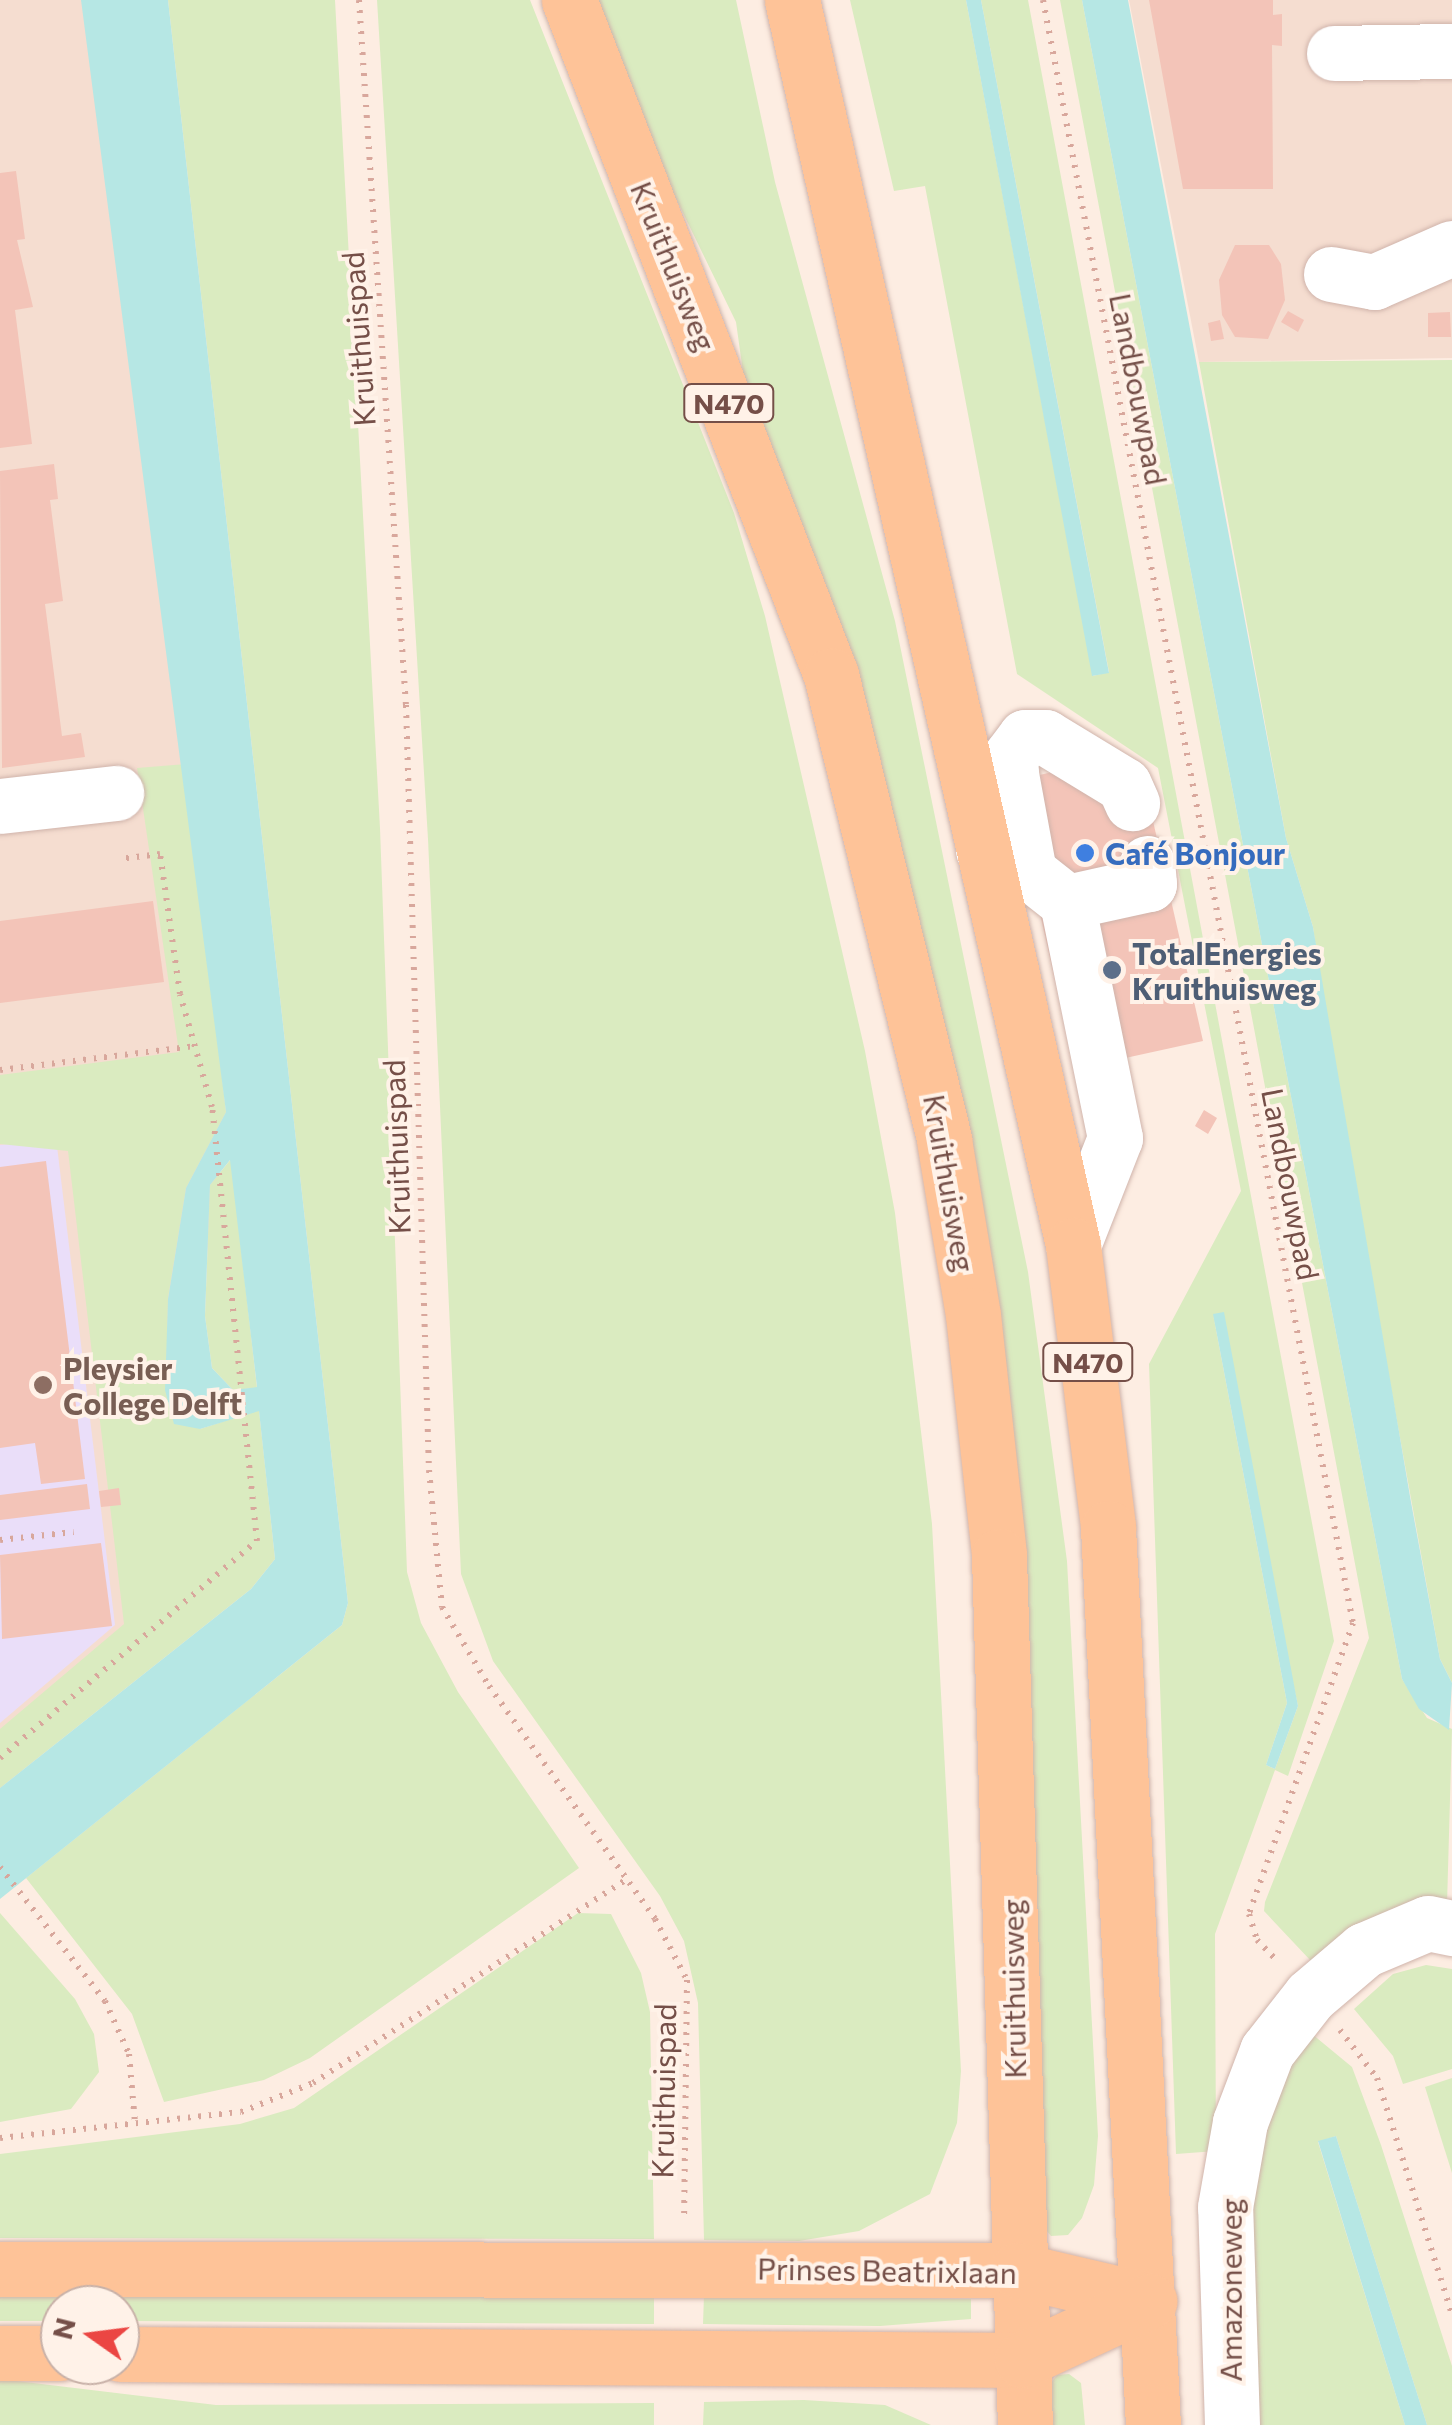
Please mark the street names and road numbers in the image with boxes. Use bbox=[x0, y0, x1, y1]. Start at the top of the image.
street label: Kruithuisweg bbox=[624, 176, 724, 356]
street label: Kruithuispad bbox=[334, 250, 382, 428]
street label: Landbouwpad bbox=[1103, 290, 1175, 488]
road number: N470 bbox=[682, 380, 776, 426]
street label: Kruithuispad bbox=[375, 1059, 417, 1235]
street label: Landbouwpad bbox=[1255, 1085, 1327, 1283]
street label: Kruithuisweg bbox=[917, 1092, 983, 1274]
road number: N470 bbox=[1040, 1339, 1136, 1385]
street label: Kruithuisweg bbox=[993, 1899, 1033, 2079]
street label: Kruithuispad bbox=[643, 2003, 683, 2179]
street label: Amazoneweg bbox=[1212, 2198, 1248, 2382]
street label: Prinses Beatrixlaan bbox=[757, 2250, 1017, 2290]

